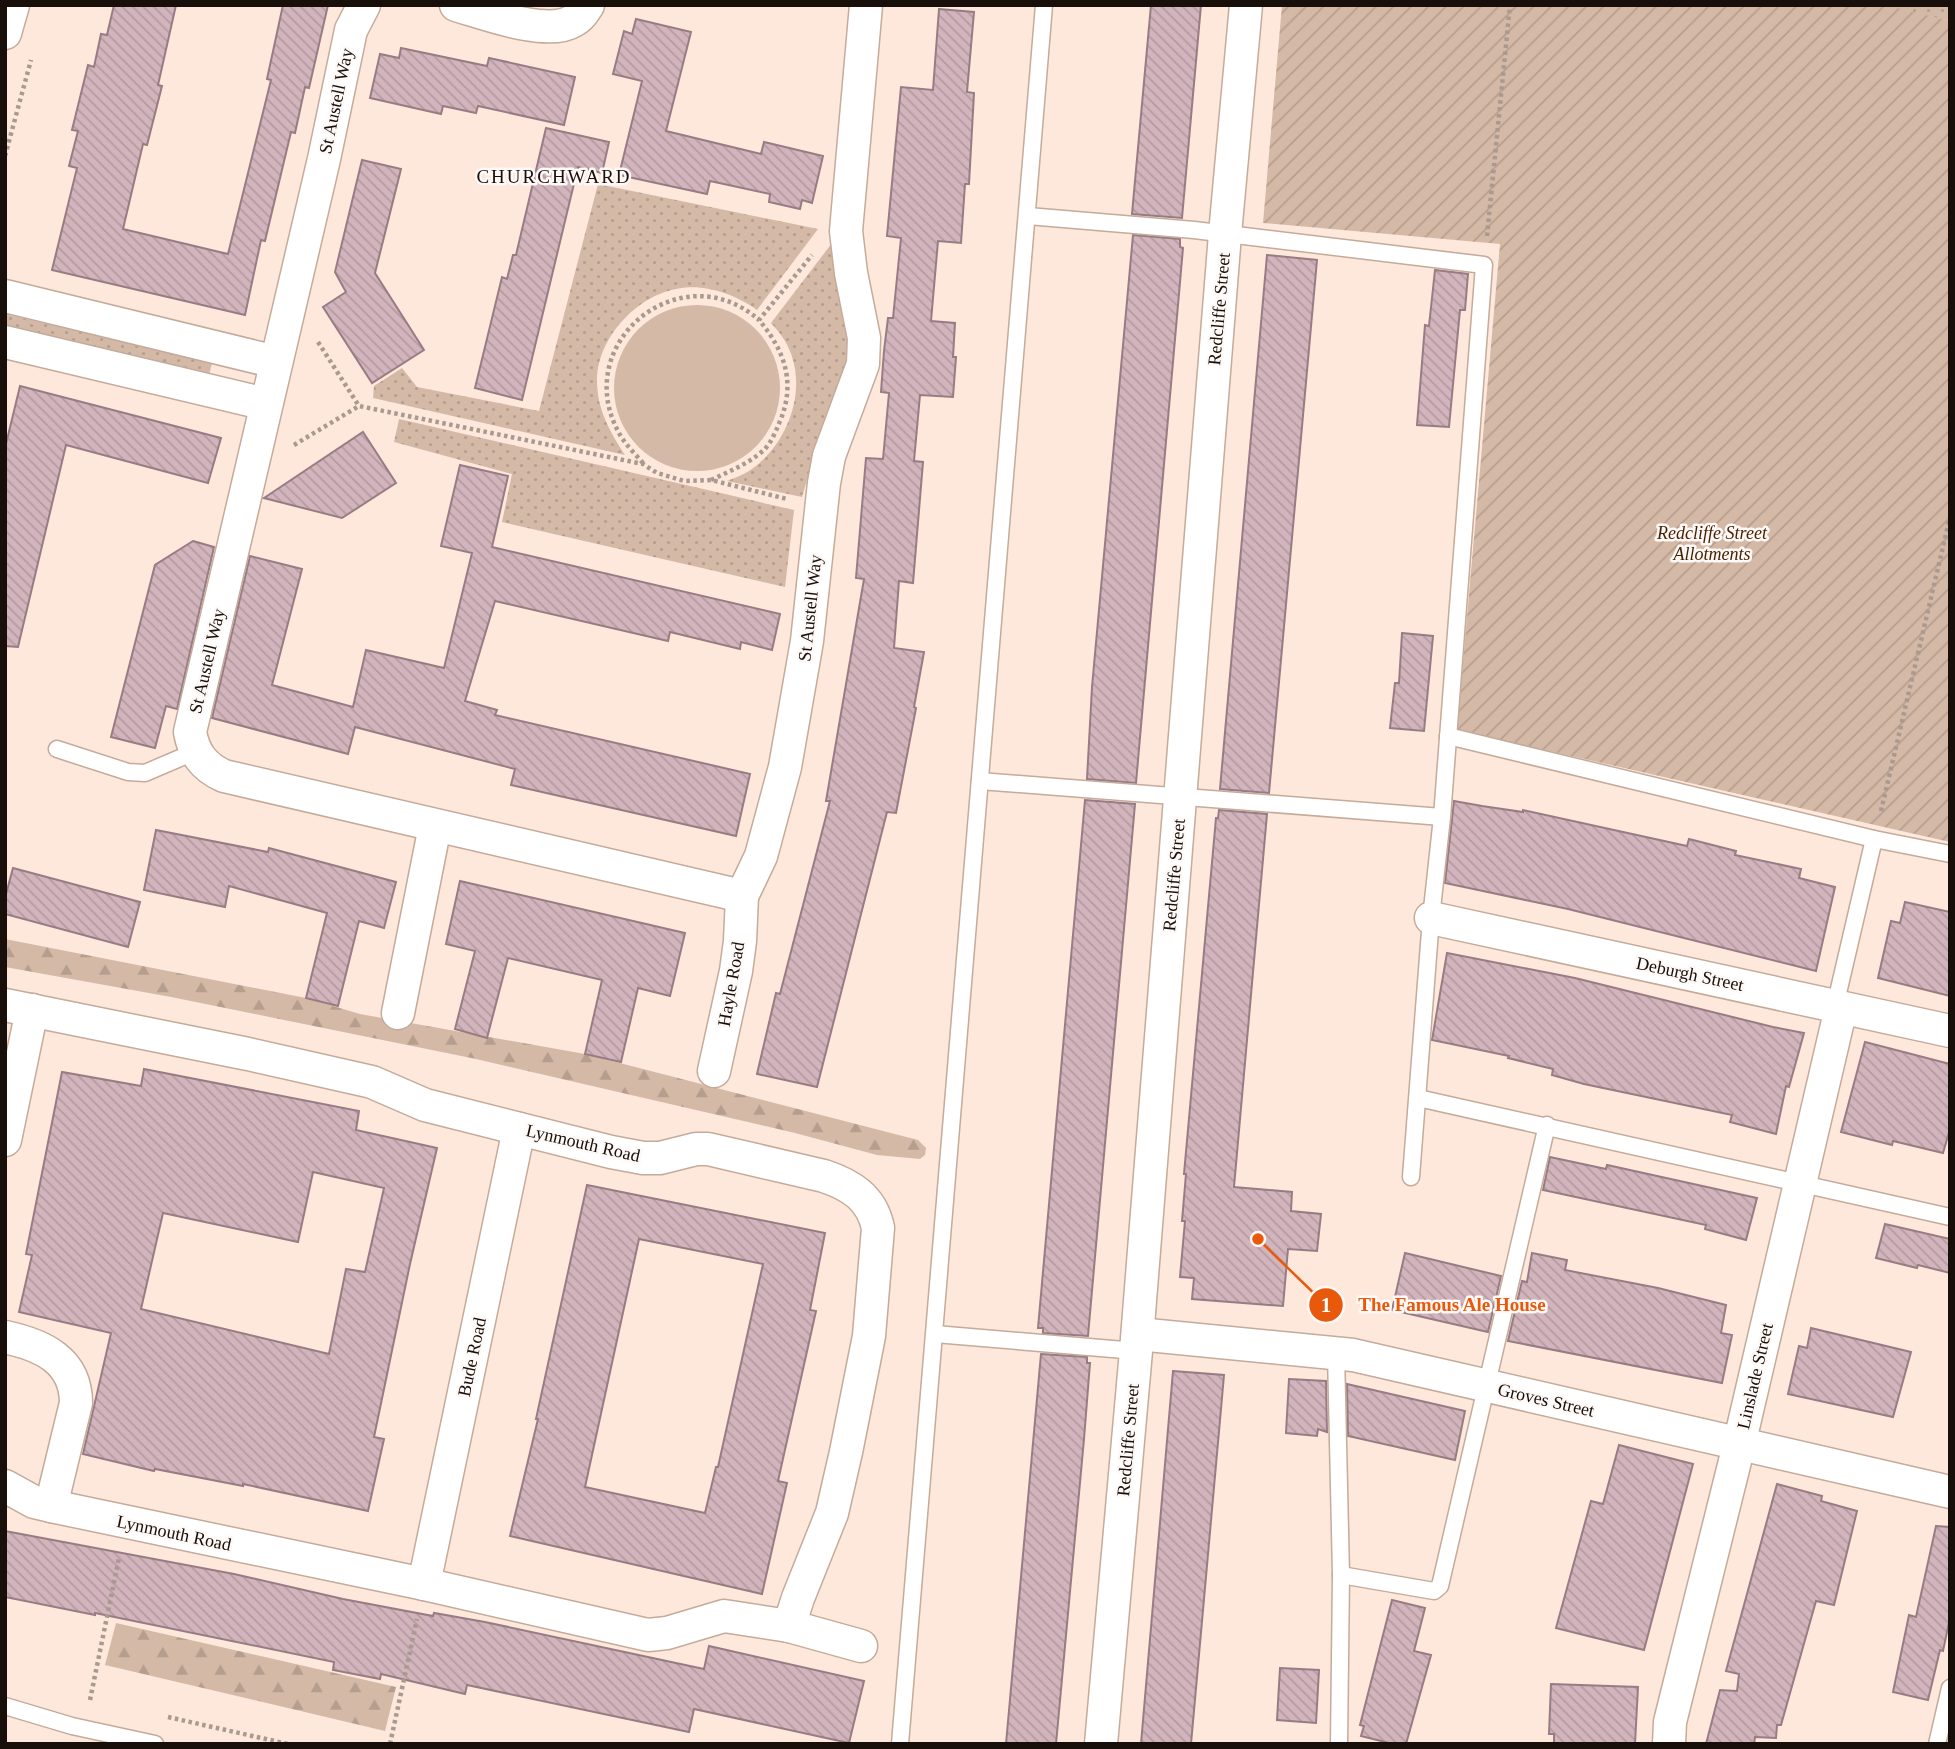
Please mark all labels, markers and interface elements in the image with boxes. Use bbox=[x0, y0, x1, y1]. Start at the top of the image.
street label: St Austell Way bbox=[315, 46, 357, 156]
district label: CHURCHWARD bbox=[476, 166, 632, 187]
street label: Redcliffe Street bbox=[1204, 252, 1234, 366]
park label: Redcliffe Street Allotments bbox=[1656, 523, 1768, 564]
street label: St Austell Way bbox=[794, 554, 826, 662]
street label: St Austell Way bbox=[185, 607, 229, 715]
street label: Redcliffe Street bbox=[1159, 818, 1189, 932]
street label: Hayle Road bbox=[714, 940, 748, 1028]
street label: Deburgh Street bbox=[1635, 953, 1745, 995]
street label: Lynmouth Road bbox=[524, 1120, 642, 1166]
callout: The Famous Ale House bbox=[1309, 1285, 1560, 1325]
text: 1 bbox=[1321, 1293, 1331, 1317]
text: The Famous Ale House bbox=[1358, 1294, 1546, 1315]
street label: Bude Road bbox=[454, 1316, 490, 1398]
street label: Linslade Street bbox=[1733, 1321, 1777, 1431]
street label: Groves Street bbox=[1496, 1379, 1596, 1421]
street label: Redcliffe Street bbox=[1113, 1383, 1143, 1497]
street label: Lynmouth Road bbox=[115, 1511, 233, 1555]

